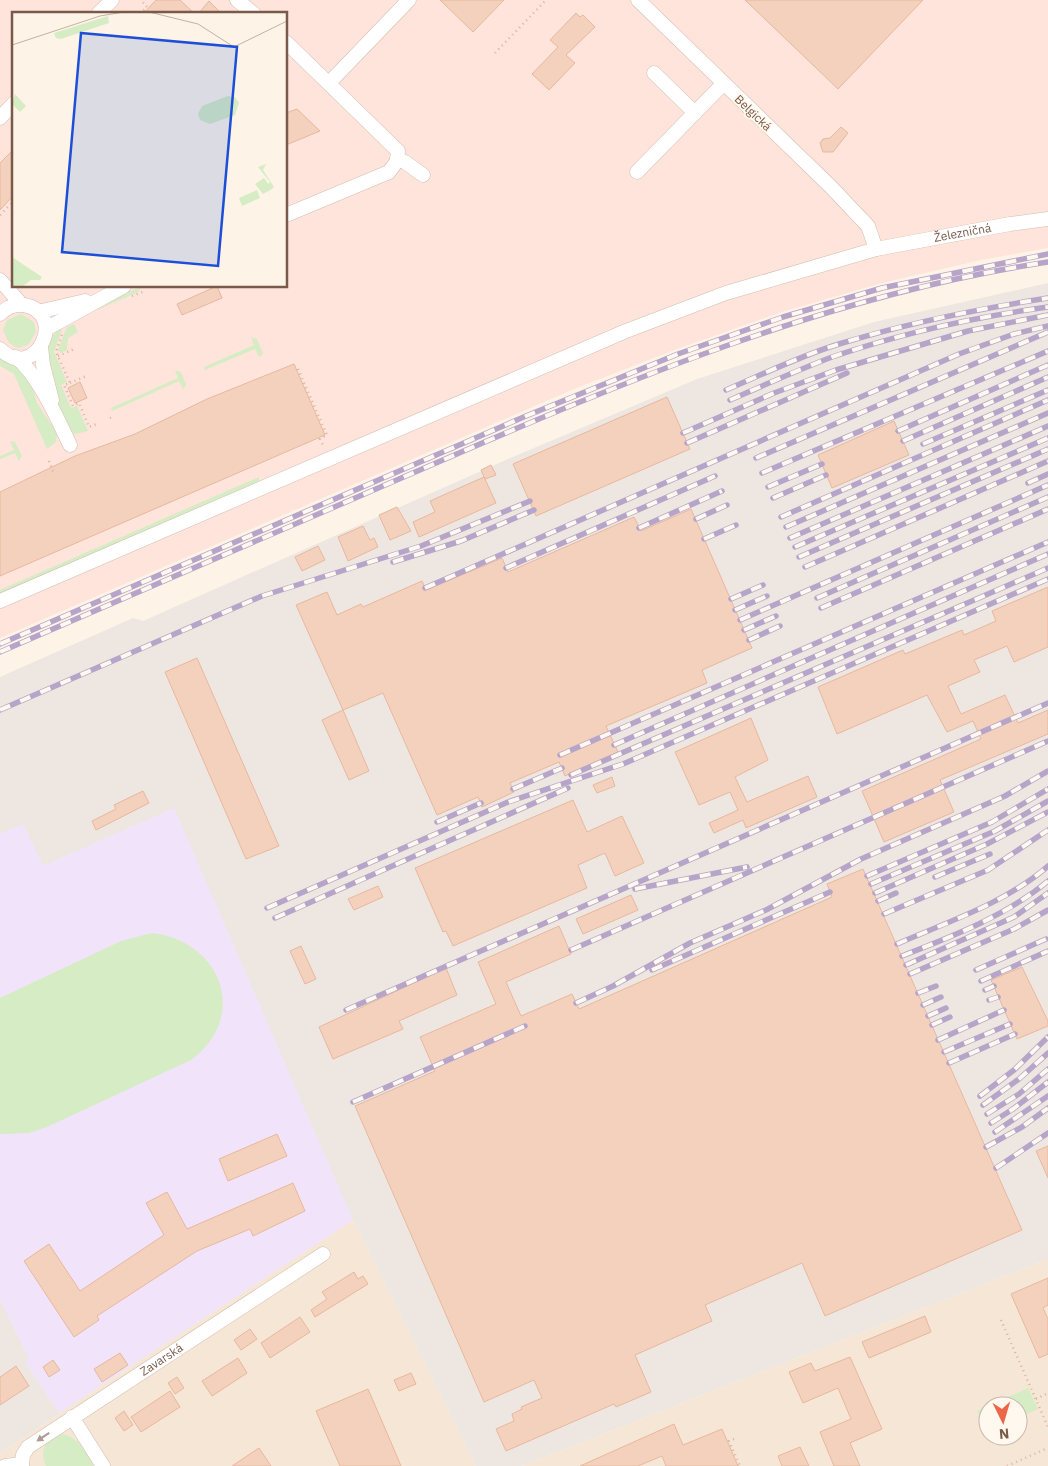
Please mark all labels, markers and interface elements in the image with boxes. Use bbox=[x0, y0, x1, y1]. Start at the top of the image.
inset map bbox=[12, 12, 288, 288]
street label: Belgická bbox=[732, 91, 775, 134]
street label: Železničná bbox=[933, 220, 993, 245]
street label: Zavarská bbox=[137, 1339, 186, 1379]
north arrow bbox=[978, 1396, 1028, 1446]
text: N bbox=[998, 1425, 1010, 1443]
one-way arrow bbox=[36, 1432, 49, 1442]

